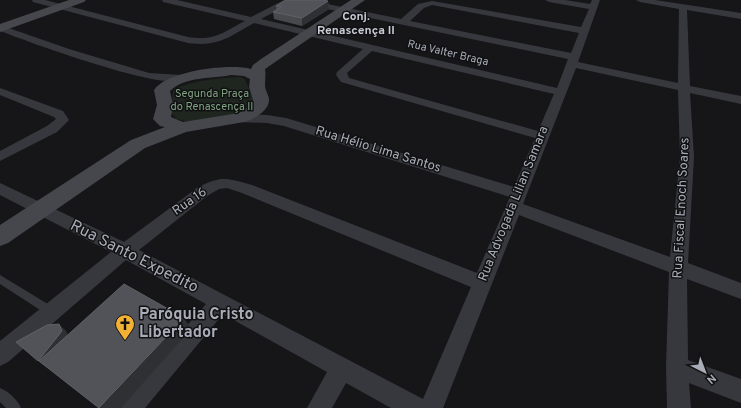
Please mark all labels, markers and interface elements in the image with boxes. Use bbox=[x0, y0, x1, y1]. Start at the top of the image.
district label: Conj. Renascença II bbox=[317, 9, 395, 39]
street label: Rua Valter Braga bbox=[406, 37, 490, 69]
park label: Segunda Praça do Renascença II bbox=[171, 87, 253, 114]
street label: Rua Hélio Lima Santos bbox=[313, 123, 443, 177]
street label: Rua Advogada Lilian Samara bbox=[475, 124, 553, 284]
street label: Rua Fiscal Enoch Soares bbox=[670, 137, 694, 279]
street label: Rua 16 bbox=[170, 184, 210, 220]
street label: Rua Santo Expedito bbox=[67, 216, 202, 298]
place label: Paróquia Cristo Libertador bbox=[139, 305, 254, 343]
church icon: Paróquia Cristo Libertador bbox=[114, 313, 136, 341]
north arrow bbox=[685, 352, 725, 392]
text: N bbox=[703, 371, 719, 387]

